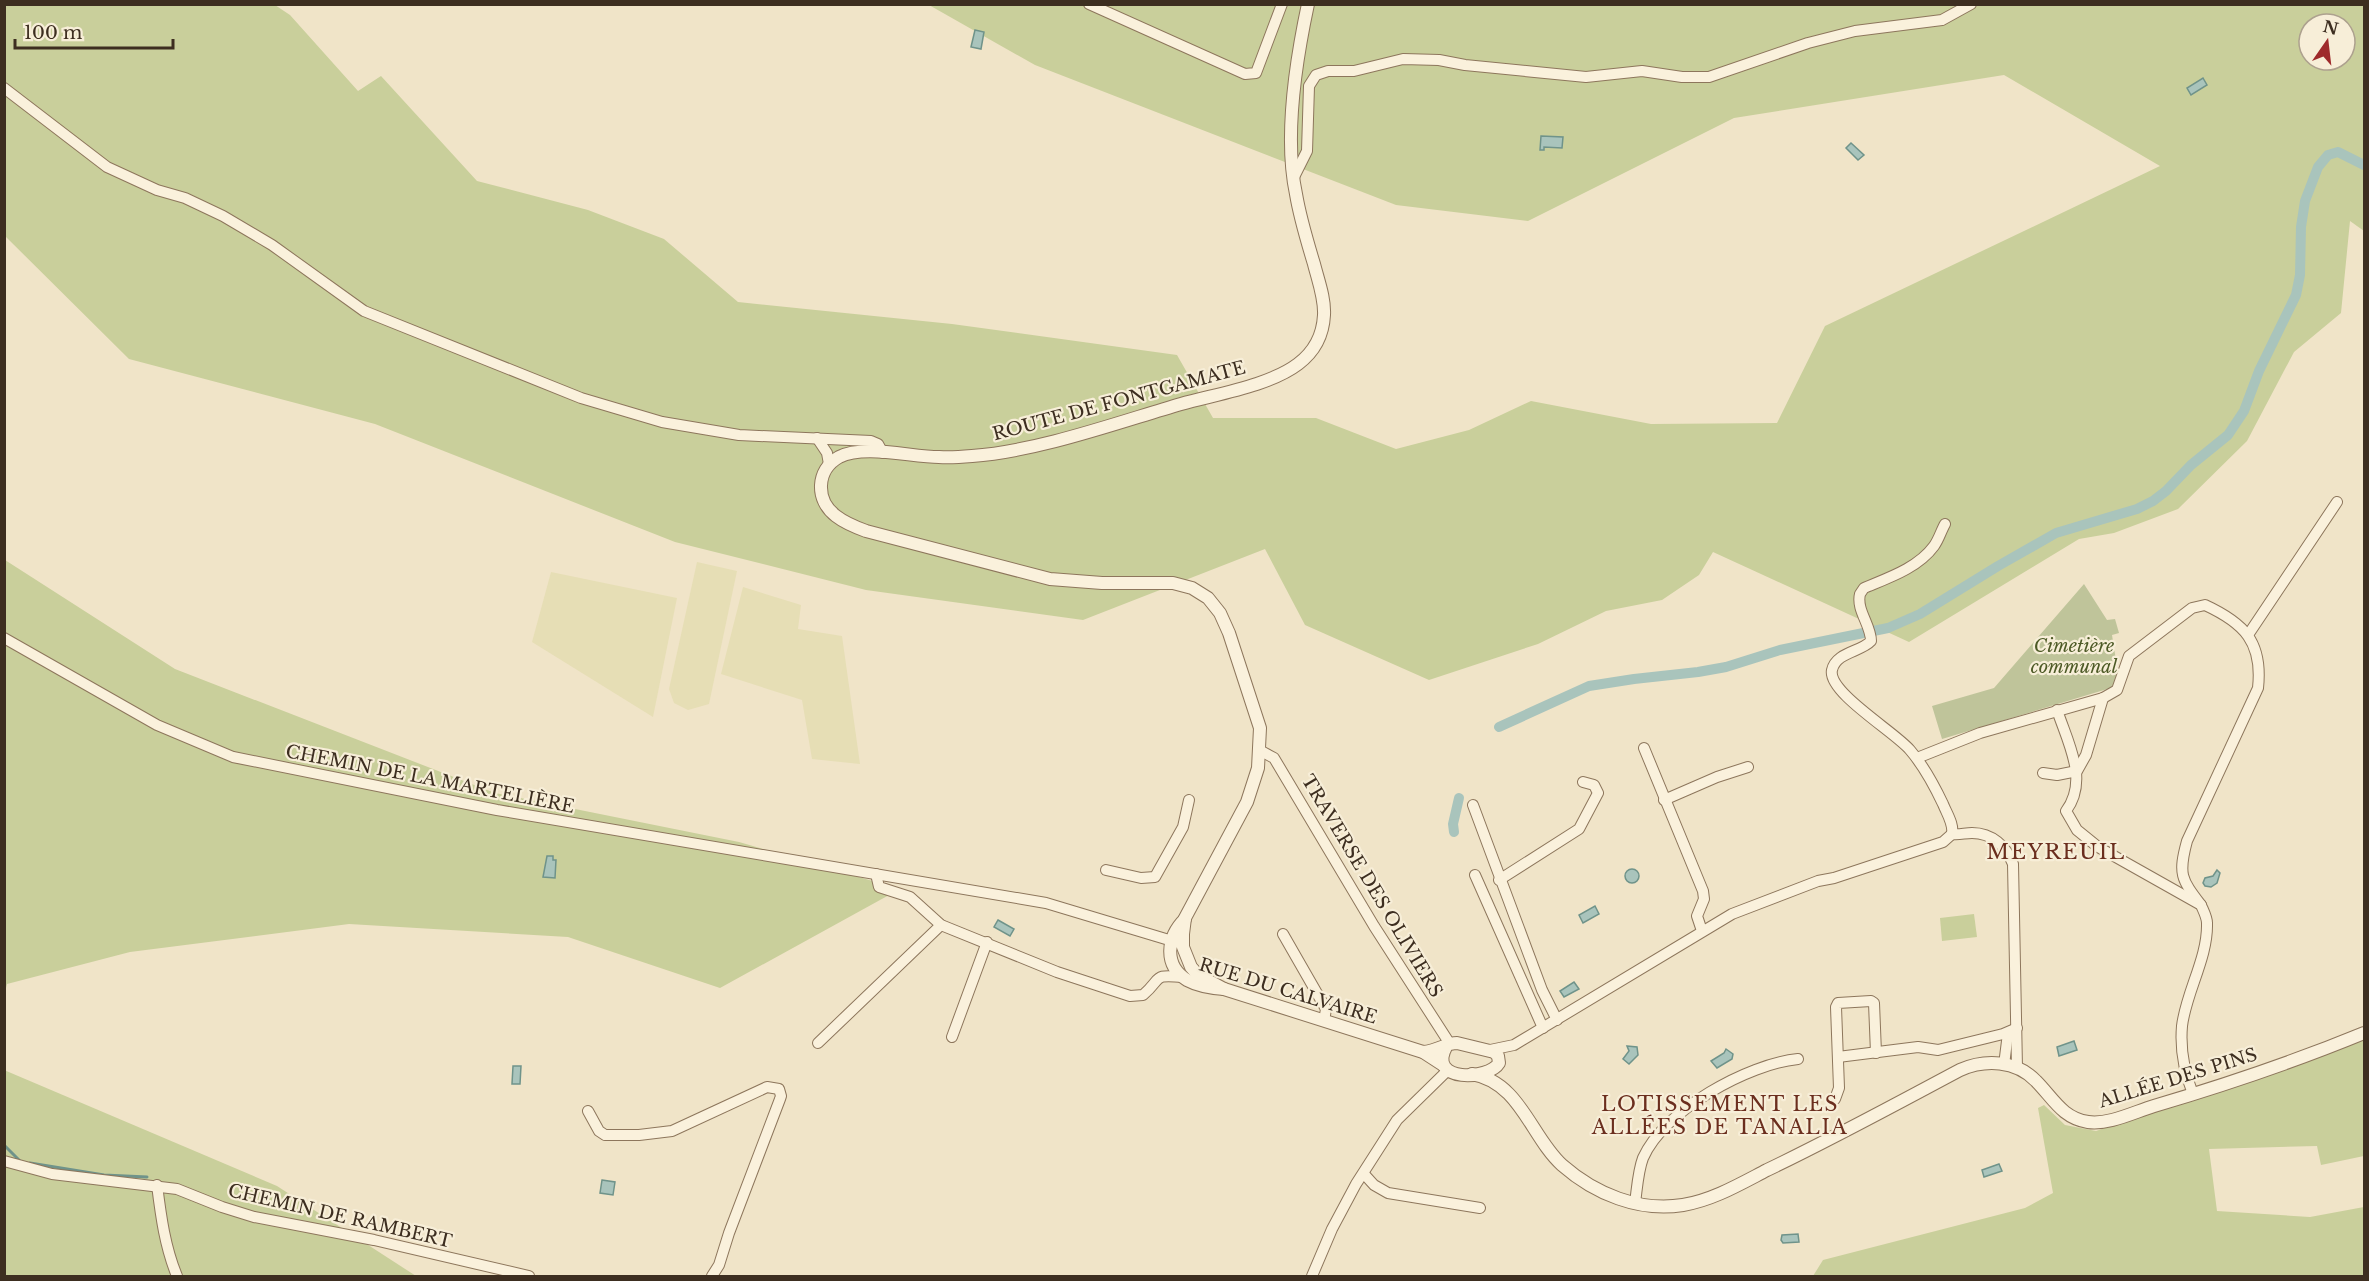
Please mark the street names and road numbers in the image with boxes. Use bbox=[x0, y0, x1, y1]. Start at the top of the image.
street label: ROUTE DE FONTGAMATE bbox=[990, 357, 1248, 445]
street label: CHEMIN DE LA MARTELIÈRE bbox=[284, 739, 576, 818]
street label: TRAVERSE DES OLIVIERS bbox=[1297, 771, 1447, 1001]
street label: RUE DU CALVAIRE bbox=[1196, 953, 1380, 1029]
street label: ALLÉE DES PINS bbox=[2095, 1042, 2260, 1113]
street label: CHEMIN DE RAMBERT bbox=[226, 1179, 455, 1253]

